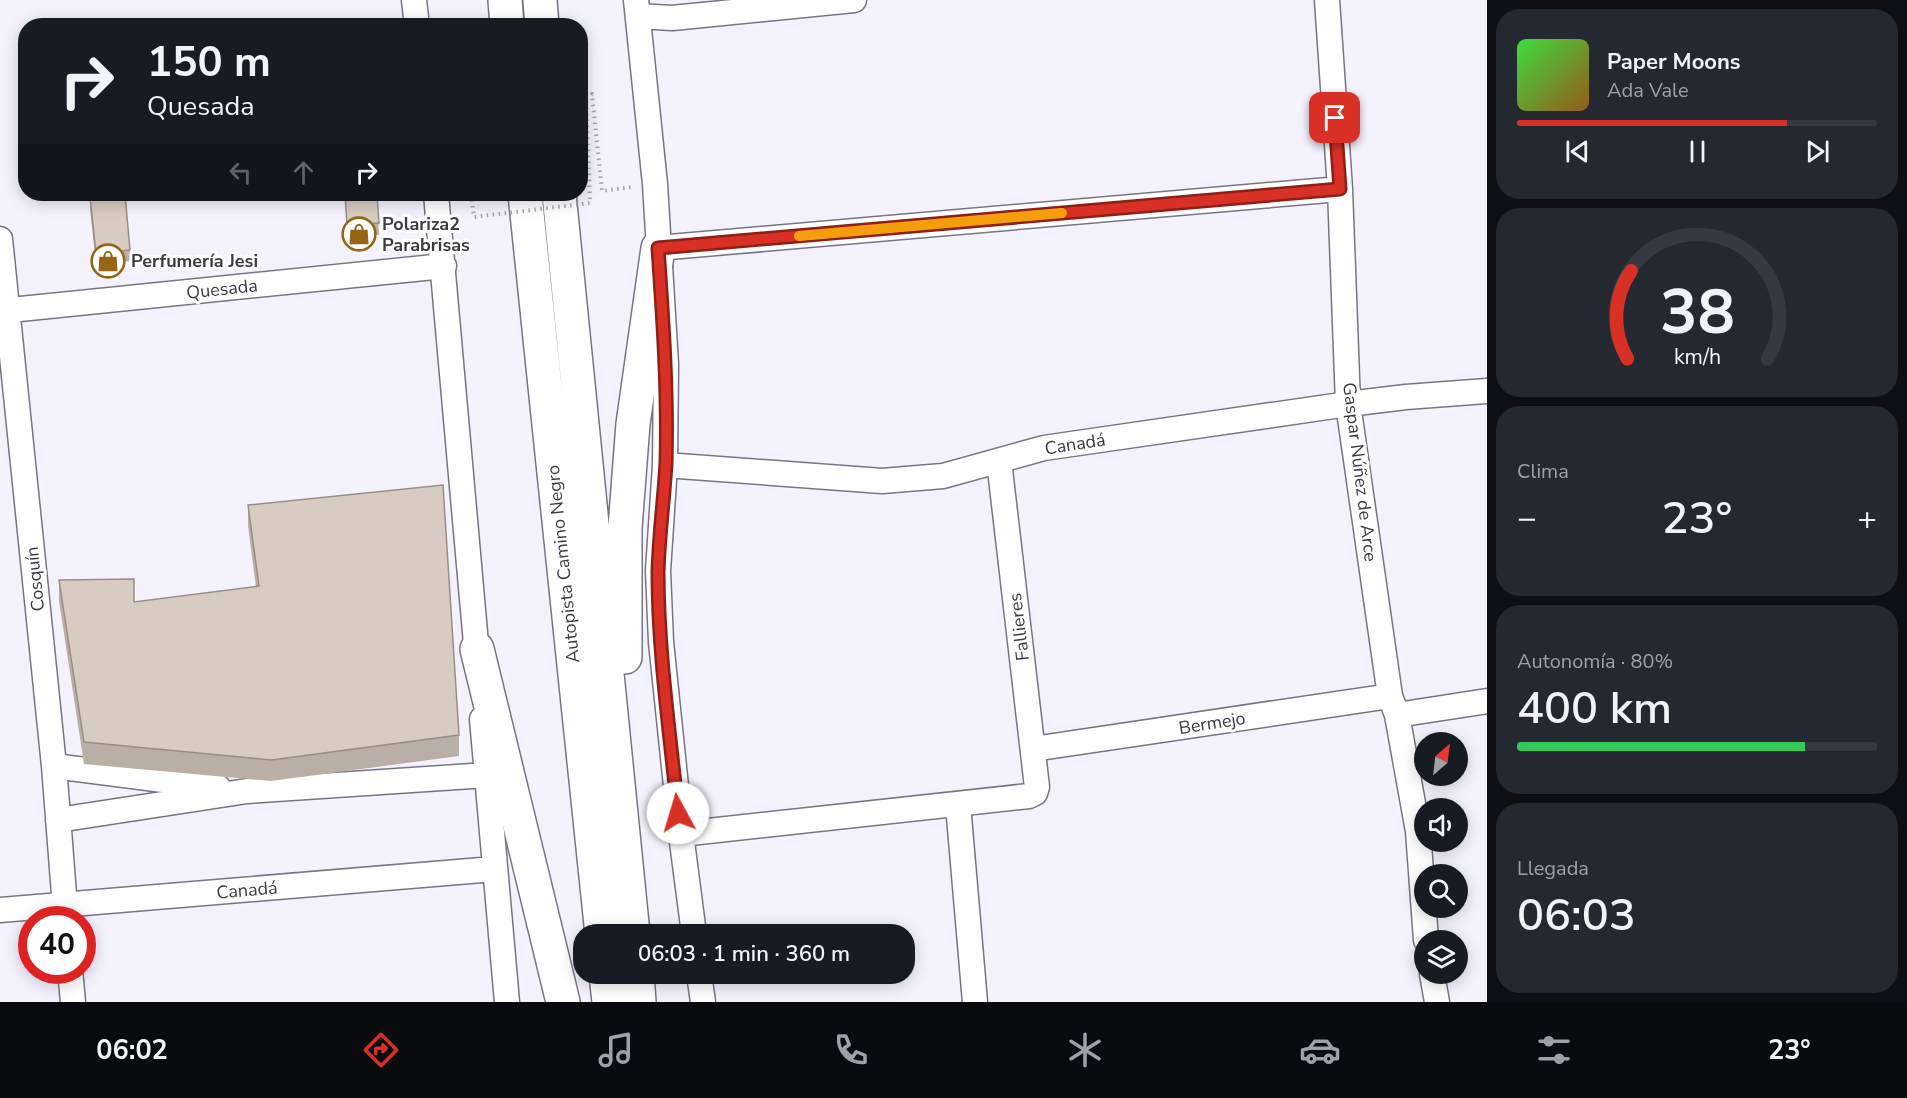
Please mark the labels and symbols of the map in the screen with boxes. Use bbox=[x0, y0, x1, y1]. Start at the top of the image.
pin bbox=[1309, 92, 1360, 143]
place label: Polariza2 Parabrisas bbox=[382, 212, 470, 257]
shop icon: Polariza2 Parabrisas bbox=[341, 216, 377, 252]
shop icon: Perfumería Jesi bbox=[90, 243, 126, 279]
place label: Perfumería Jesi bbox=[131, 249, 258, 273]
street label: Quesada bbox=[185, 273, 259, 305]
street label: Gaspar Núñez de Arce bbox=[1337, 381, 1383, 563]
street label: Canadá bbox=[1043, 427, 1107, 461]
street label: Autopista Camino Negro bbox=[541, 464, 585, 664]
street label: Cosquín bbox=[20, 545, 50, 613]
street label: Fallieres bbox=[1003, 592, 1035, 662]
street label: Bermejo bbox=[1177, 706, 1247, 740]
north arrow bbox=[1414, 732, 1468, 786]
position arrow bbox=[646, 781, 710, 845]
street label: Canadá bbox=[215, 875, 279, 905]
speed limit sign: 40 bbox=[18, 906, 96, 984]

